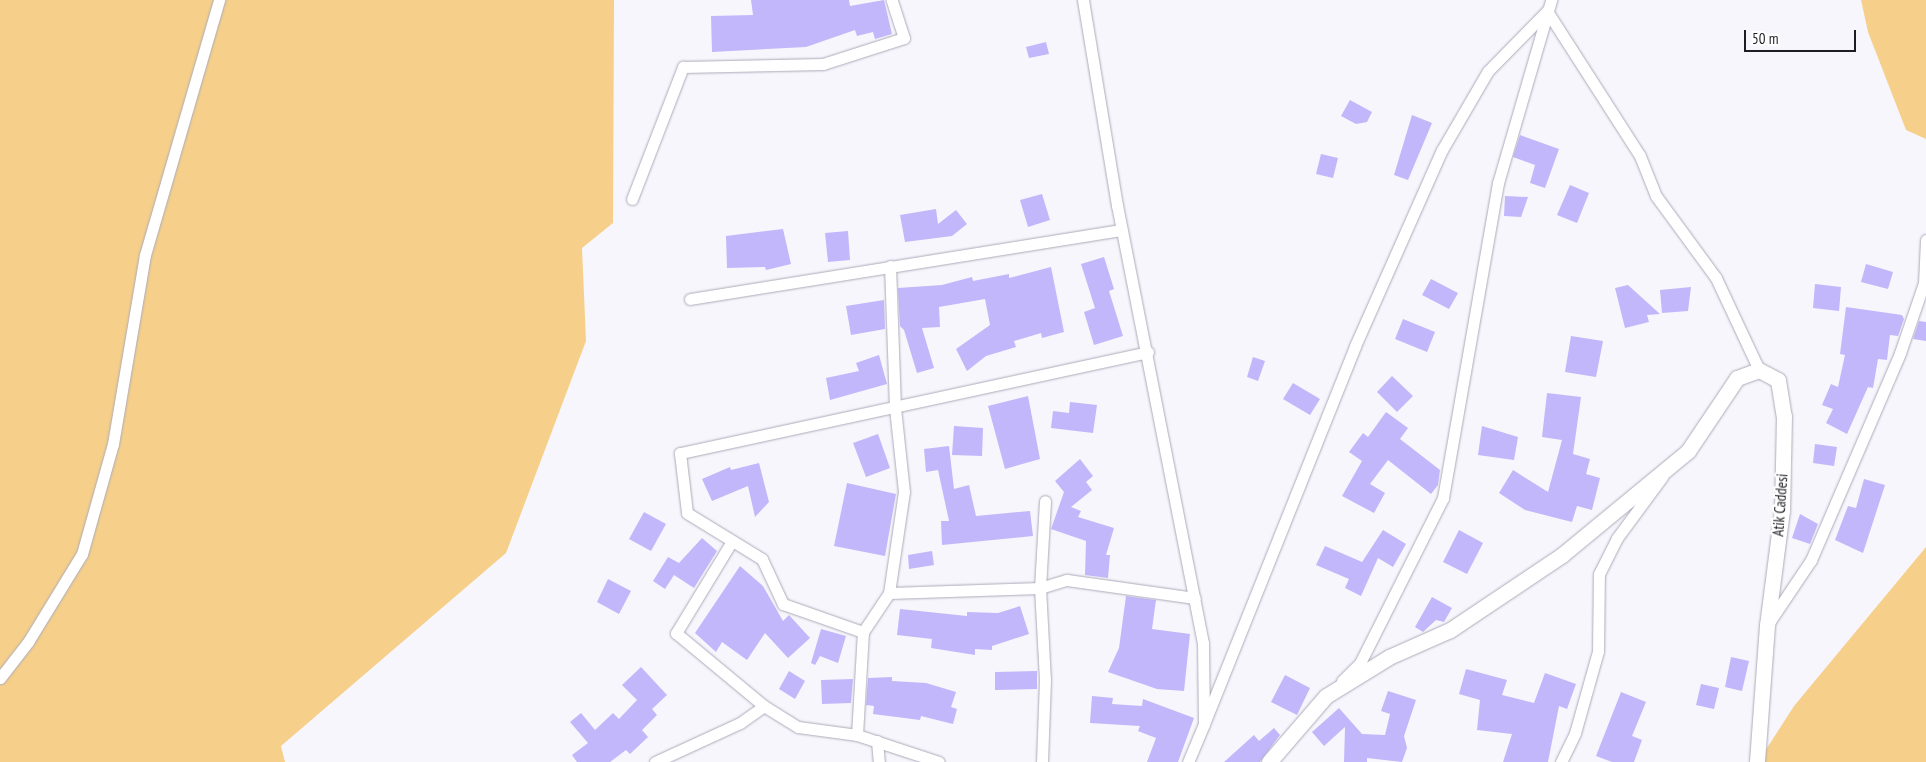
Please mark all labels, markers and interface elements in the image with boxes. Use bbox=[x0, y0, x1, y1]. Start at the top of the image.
scale bar bbox=[1746, 20, 1858, 52]
text: 50 m bbox=[1752, 29, 1778, 48]
street label: Atik Caddesi bbox=[1769, 473, 1791, 537]

